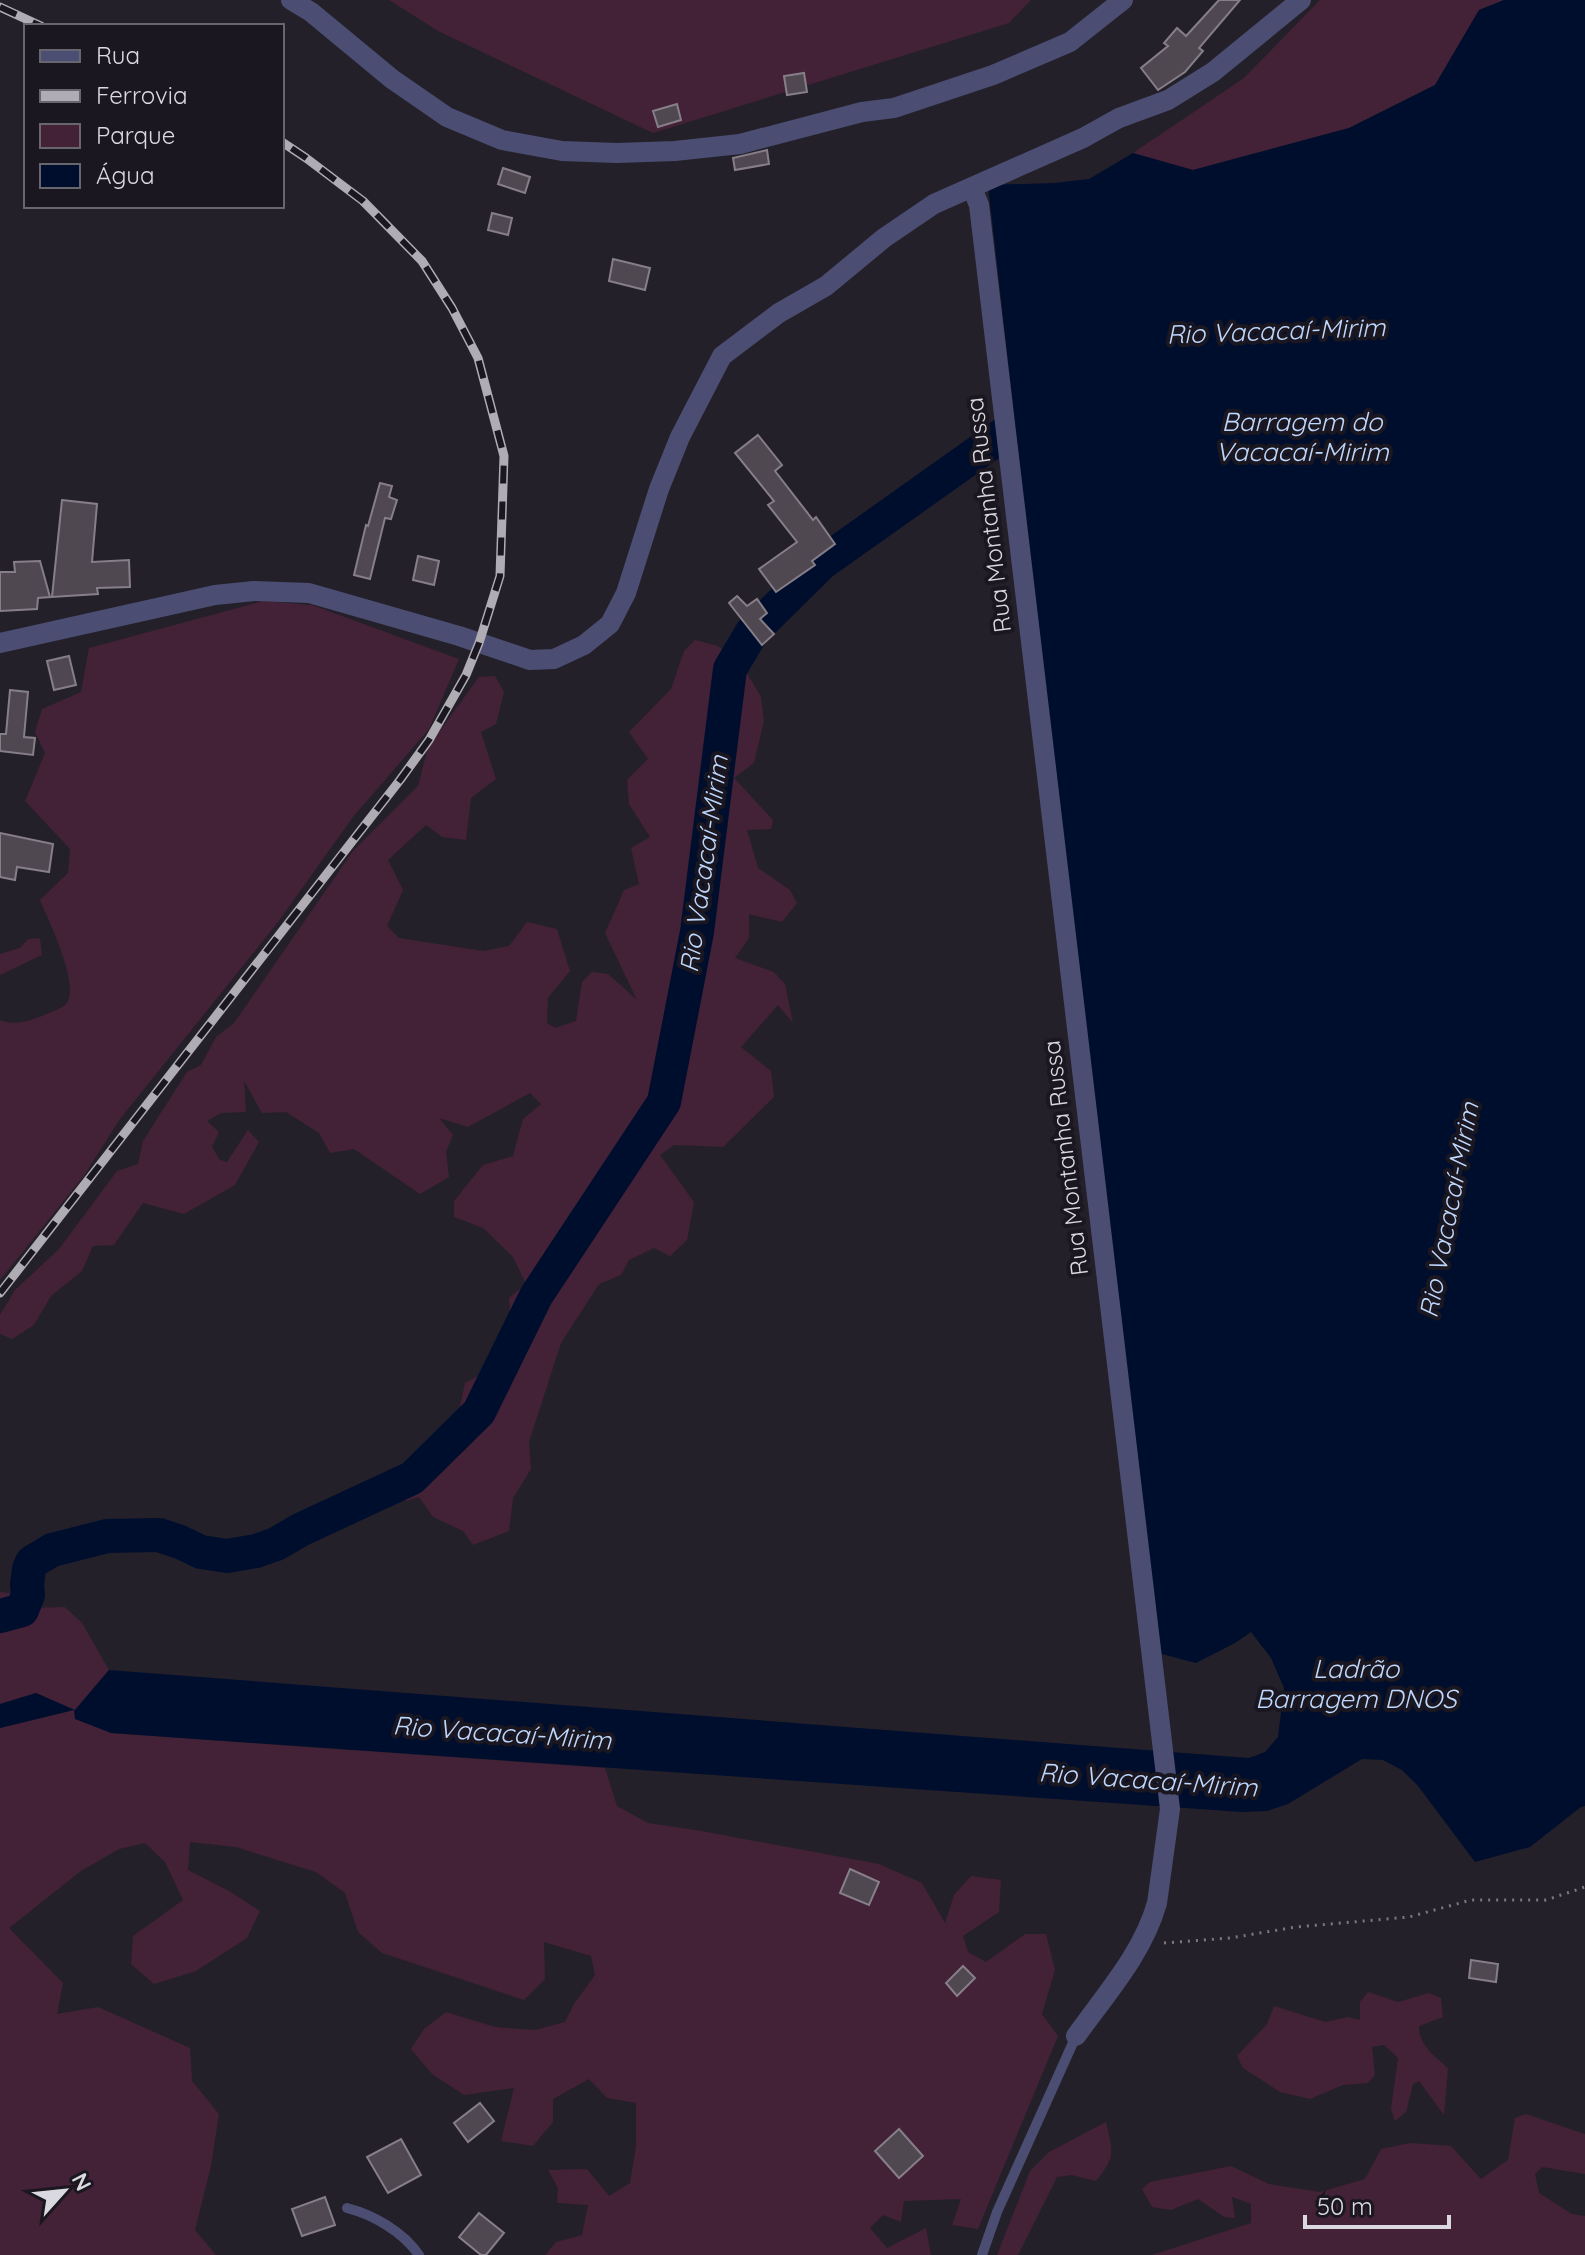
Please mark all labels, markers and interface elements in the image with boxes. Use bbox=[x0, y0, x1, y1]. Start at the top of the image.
legend bbox=[24, 24, 284, 208]
text: Rua bbox=[96, 40, 140, 70]
text: Ferrovia bbox=[96, 80, 188, 110]
text: Parque bbox=[96, 120, 175, 150]
text: Água bbox=[96, 160, 155, 190]
water label: Rio Vacacaí-Mirim bbox=[1166, 310, 1387, 351]
street label: Rua Montanha Russa bbox=[959, 396, 1017, 634]
water label: Barragem do Vacacaí-Mirim bbox=[1215, 405, 1390, 468]
water label: Rio Vacacaí-Mirim bbox=[672, 752, 735, 975]
street label: Rua Montanha Russa bbox=[1036, 1039, 1094, 1277]
water label: Rio Vacacaí-Mirim bbox=[1411, 1098, 1486, 1321]
water label: Ladrão Barragem DNOS bbox=[1255, 1652, 1460, 1715]
water label: Rio Vacacaí-Mirim bbox=[392, 1708, 614, 1757]
water label: Rio Vacacaí-Mirim bbox=[1038, 1755, 1260, 1804]
north arrow bbox=[24, 2151, 104, 2231]
text: N bbox=[66, 2168, 98, 2195]
scale bar bbox=[1305, 2179, 1449, 2229]
text: 50 m bbox=[1317, 2191, 1373, 2221]

